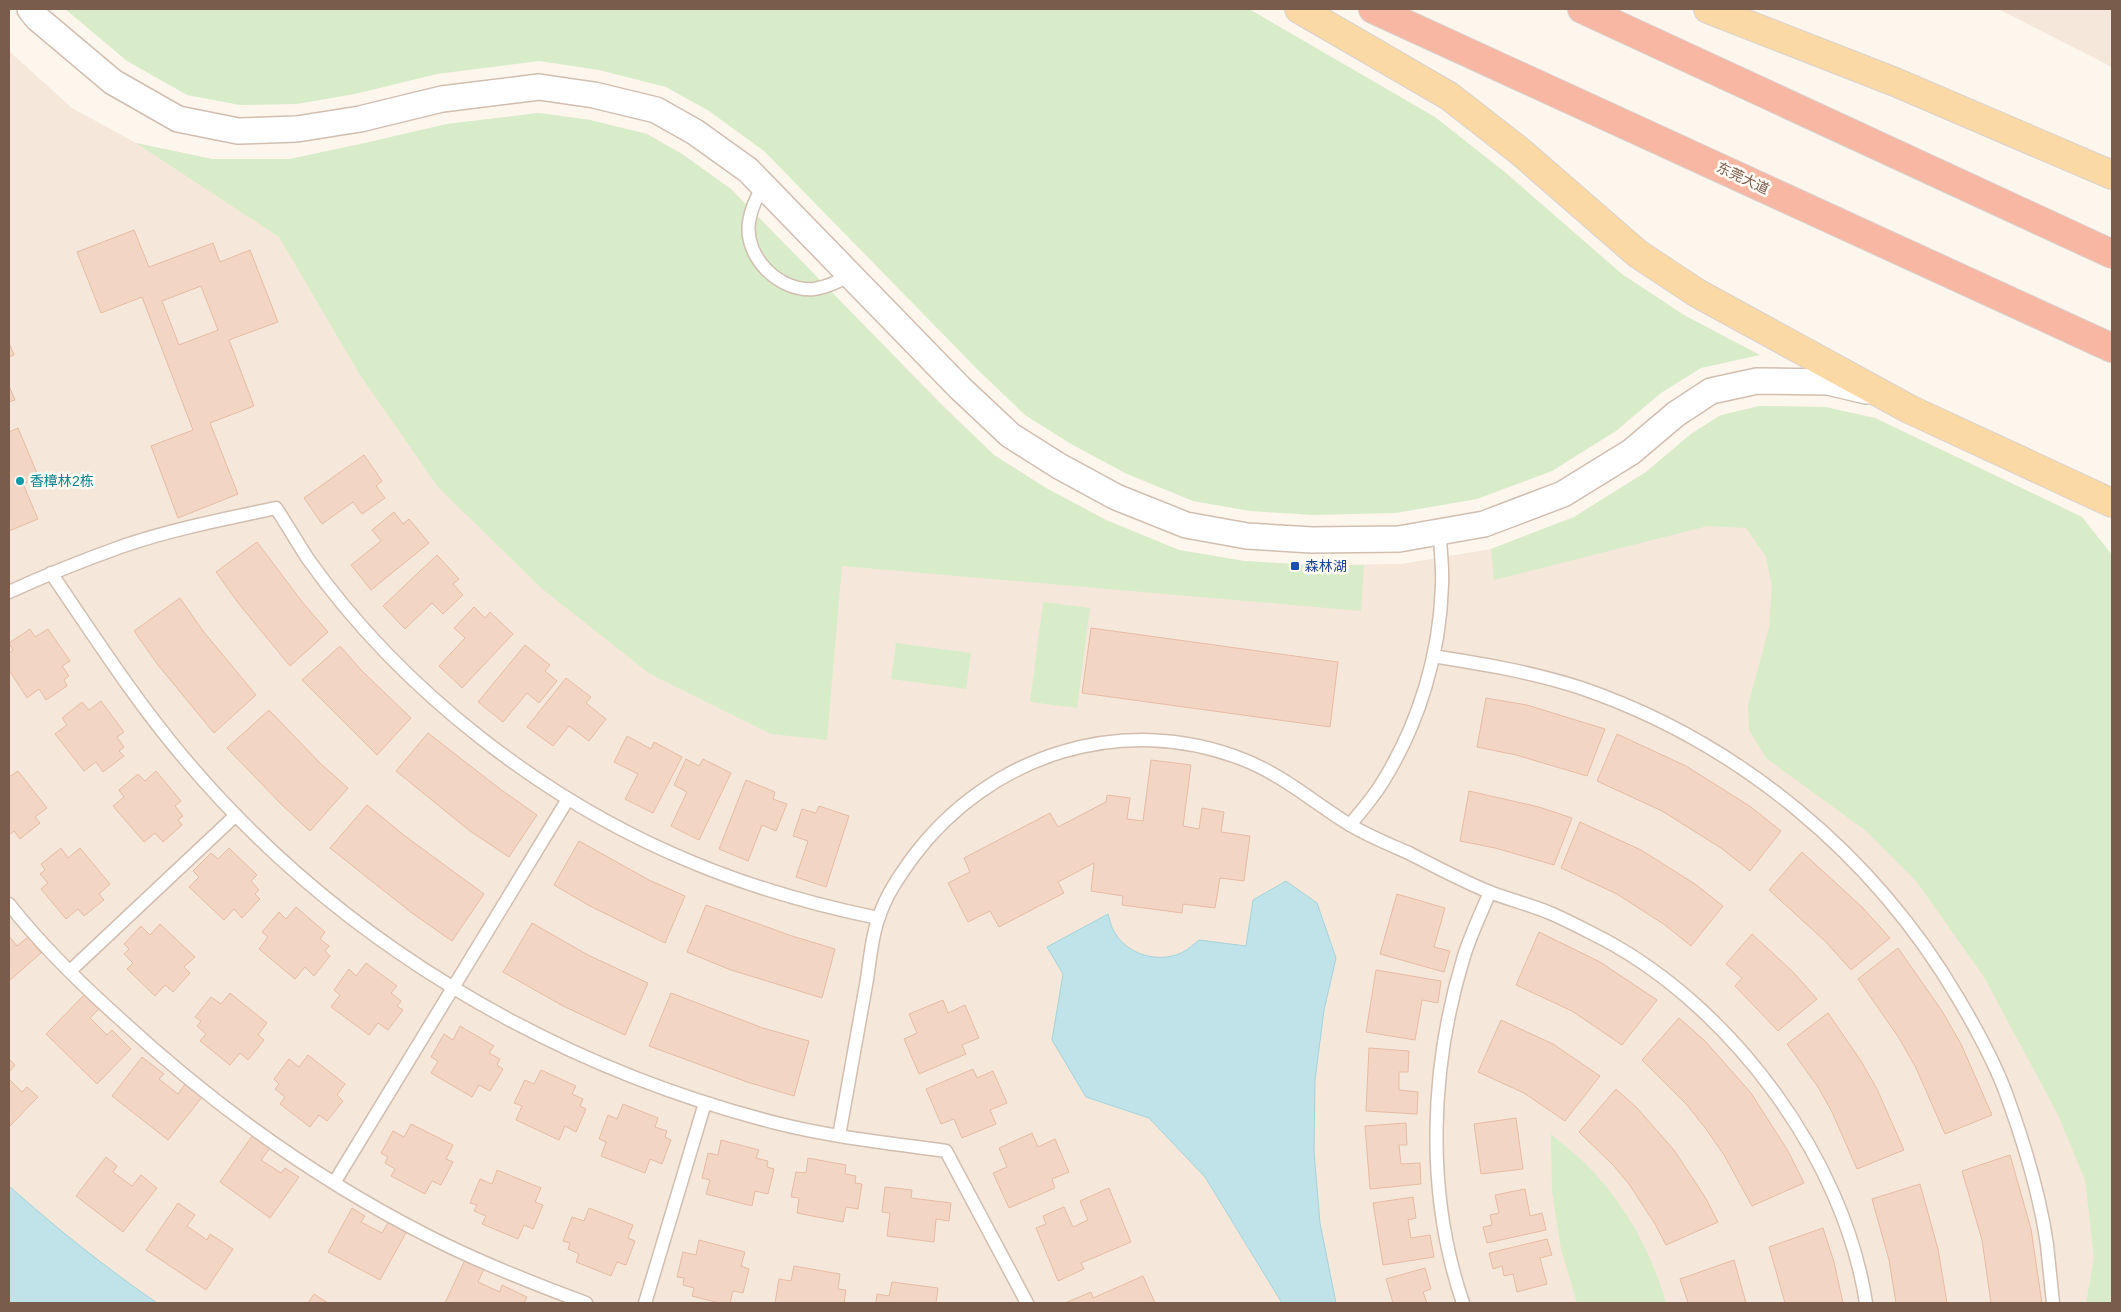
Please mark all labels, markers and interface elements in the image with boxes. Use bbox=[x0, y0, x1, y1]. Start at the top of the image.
street label: 东莞大道 bbox=[1714, 159, 1772, 197]
place label: 香樟林2栋 bbox=[30, 473, 94, 489]
marker: 香樟林2栋 bbox=[14, 475, 26, 487]
place label: 森林湖 bbox=[1305, 558, 1347, 574]
marker: 森林湖 bbox=[1289, 560, 1301, 572]

